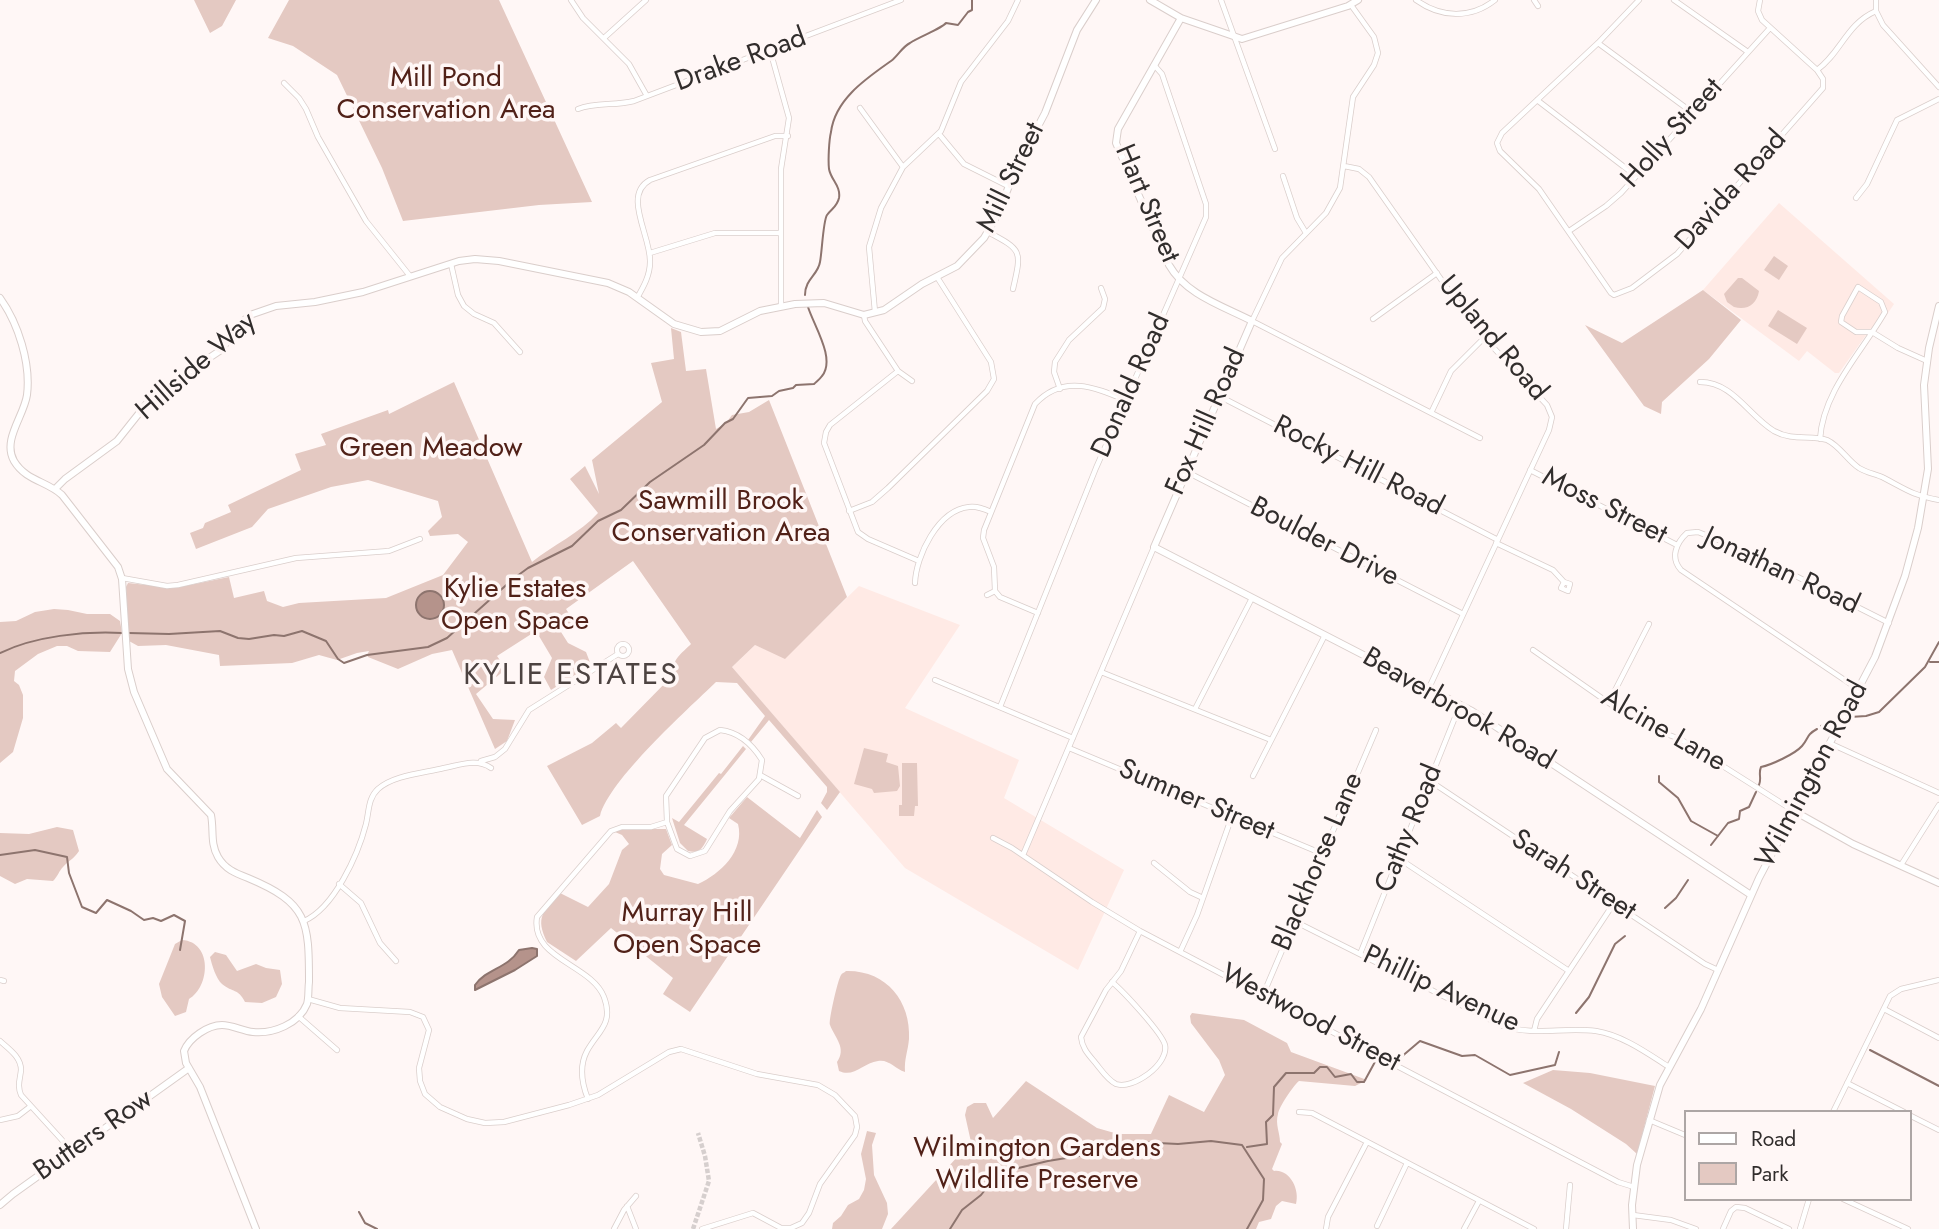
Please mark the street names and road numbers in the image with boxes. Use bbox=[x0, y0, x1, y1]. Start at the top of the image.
street label: Drake Road bbox=[671, 22, 811, 100]
street label: Holly Street bbox=[1615, 72, 1731, 196]
street label: Mill Street bbox=[971, 118, 1053, 238]
street label: Davida Road bbox=[1669, 124, 1795, 258]
street label: Hart Street bbox=[1106, 140, 1186, 268]
street label: Upland Road bbox=[1430, 270, 1554, 408]
street label: Hillside Way bbox=[130, 306, 264, 428]
street label: Donald Road bbox=[1085, 309, 1179, 463]
street label: Fox Hill Road bbox=[1160, 343, 1254, 501]
street label: Rocky Hill Road bbox=[1267, 410, 1449, 524]
street label: Moss Street bbox=[1536, 461, 1672, 553]
street label: Boulder Drive bbox=[1244, 491, 1404, 595]
street label: Jonathan Road bbox=[1698, 521, 1864, 623]
street label: Beaverbrook Road bbox=[1356, 641, 1560, 779]
street label: Wilmington Road bbox=[1750, 676, 1876, 874]
street label: Alcine Lane bbox=[1595, 682, 1731, 780]
street label: Sumner Street bbox=[1113, 753, 1279, 849]
street label: Cathy Road bbox=[1369, 760, 1451, 898]
street label: Blackhorse Lane bbox=[1266, 768, 1372, 956]
street label: Sarah Street bbox=[1504, 823, 1642, 929]
street label: Phillip Avenue bbox=[1357, 939, 1525, 1041]
street label: Westwood Street bbox=[1215, 958, 1405, 1080]
street label: Butters Row bbox=[28, 1083, 160, 1189]

